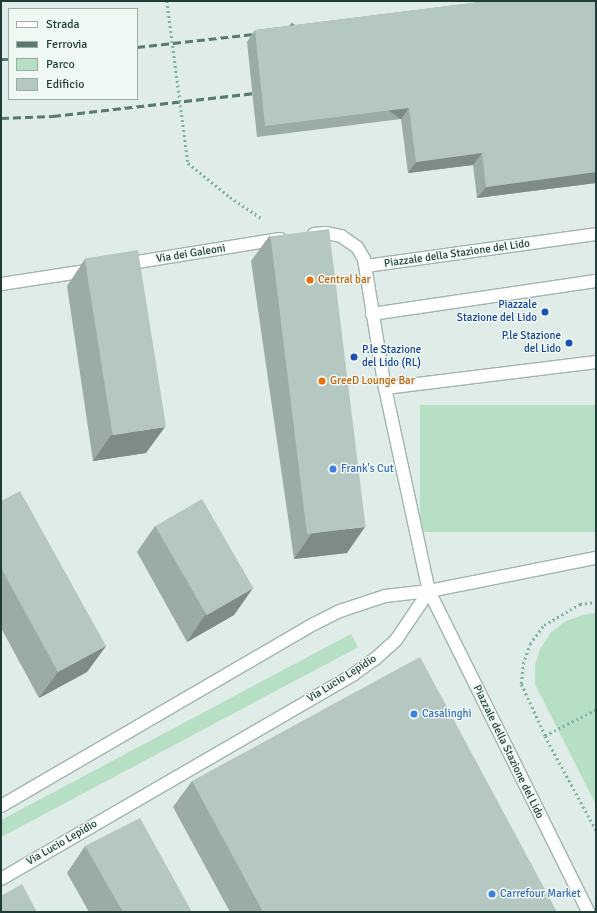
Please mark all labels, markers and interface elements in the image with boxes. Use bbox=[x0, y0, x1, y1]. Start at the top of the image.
legend bbox=[8, 8, 138, 100]
text: Strada bbox=[46, 17, 80, 32]
text: Ferrovia bbox=[46, 37, 87, 52]
text: Parco bbox=[46, 57, 75, 72]
text: Edificio bbox=[46, 77, 84, 92]
street label: Piazzale della Stazione del Lido bbox=[383, 237, 531, 271]
street label: Via dei Galeoni bbox=[155, 242, 227, 266]
place label: Central bar bbox=[318, 273, 371, 287]
marker: Central bar bbox=[305, 275, 315, 285]
place label: Piazzale Stazione del Lido bbox=[457, 299, 537, 325]
marker: Piazzale Stazione del Lido bbox=[540, 307, 550, 317]
place label: P.le Stazione del Lido bbox=[502, 330, 561, 356]
marker: P.le Stazione del Lido bbox=[564, 338, 574, 348]
place label: P.le Stazione del Lido (RL) bbox=[362, 344, 421, 370]
marker: P.le Stazione del Lido (RL) bbox=[349, 352, 359, 362]
place label: GreeD Lounge Bar bbox=[330, 374, 415, 388]
marker: GreeD Lounge Bar bbox=[317, 376, 327, 386]
place label: Frank's Cut bbox=[341, 462, 393, 476]
marker: Frank's Cut bbox=[328, 464, 338, 474]
street label: Via Lucio Lepidio bbox=[305, 652, 379, 706]
street label: Piazzale della Stazione del Lido bbox=[470, 683, 546, 821]
place label: Casalinghi bbox=[422, 707, 471, 721]
marker: Casalinghi bbox=[409, 709, 419, 719]
street label: Via Lucio Lepidio bbox=[24, 817, 100, 869]
place label: Carrefour Market bbox=[500, 887, 580, 901]
marker: Carrefour Market bbox=[487, 889, 497, 899]

